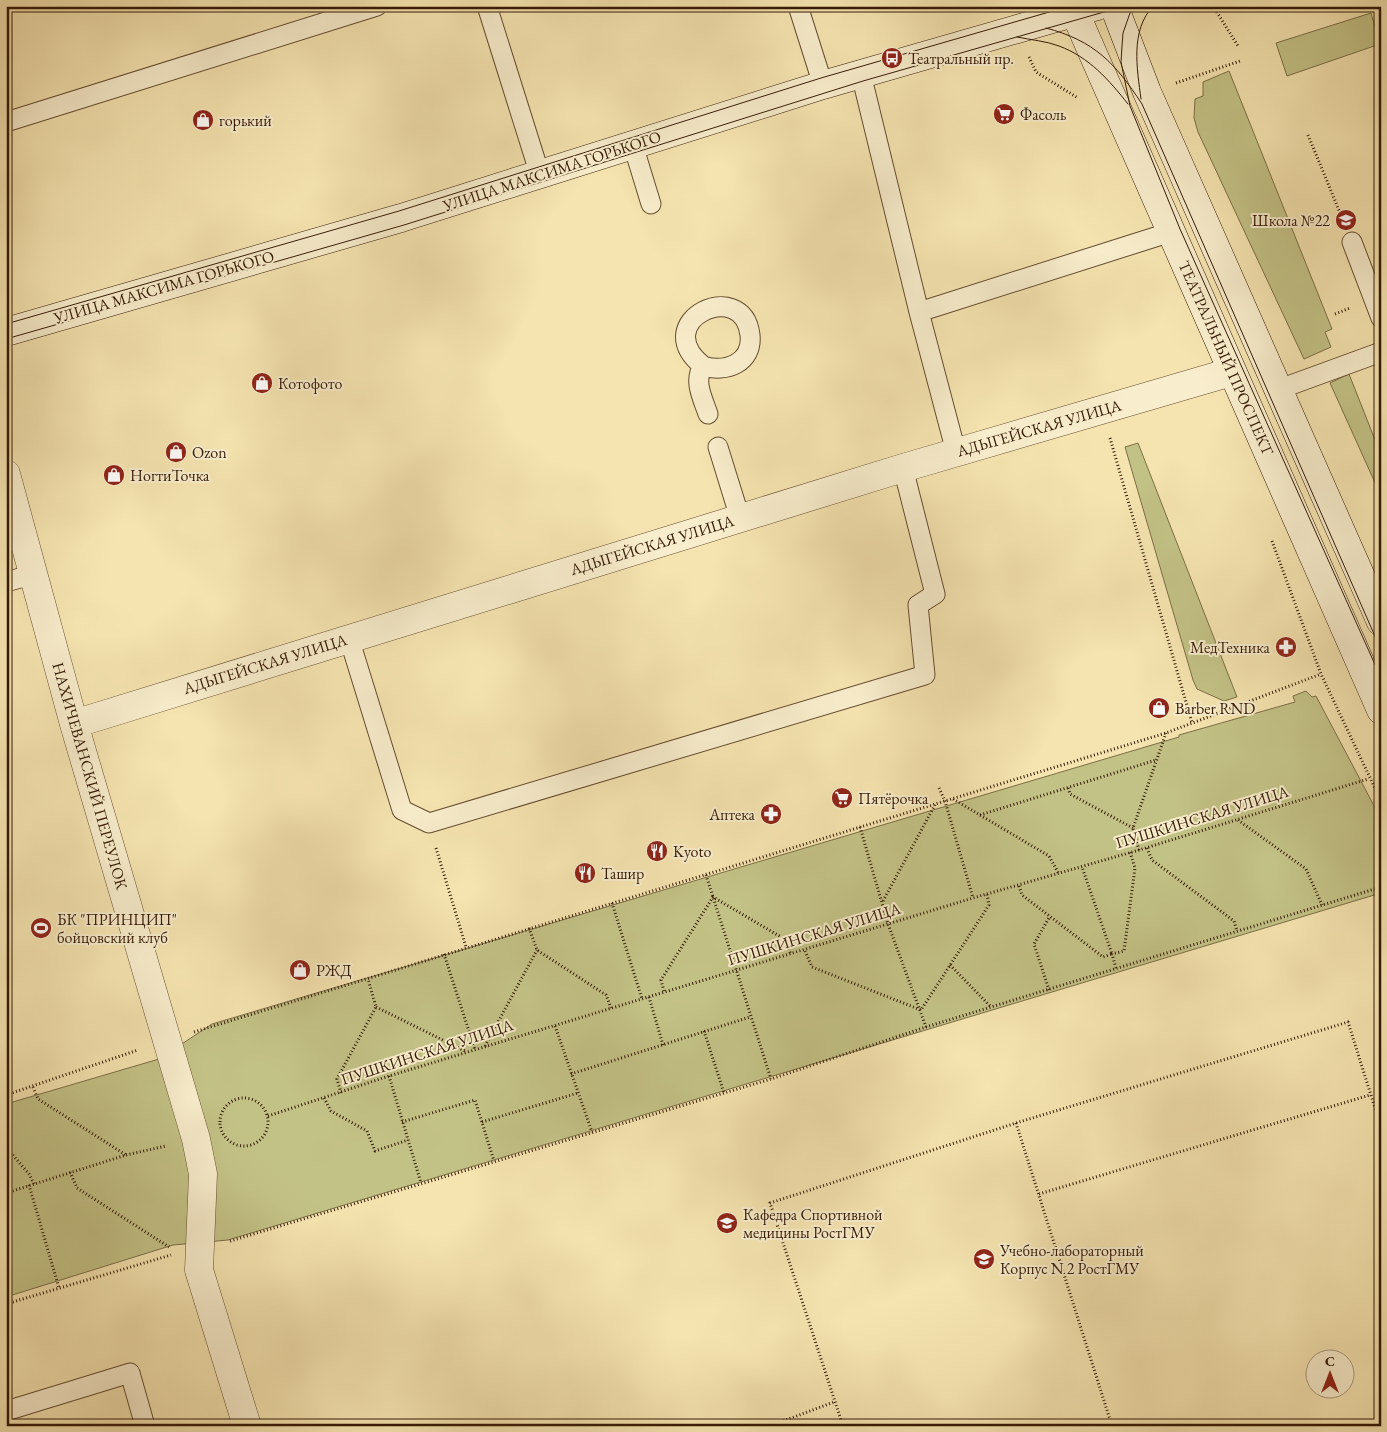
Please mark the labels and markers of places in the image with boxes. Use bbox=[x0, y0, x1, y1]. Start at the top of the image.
bus stop icon: Театральный пр. bbox=[880, 46, 904, 70]
place label: Театральный пр. bbox=[908, 48, 1014, 69]
supermarket icon: Фасоль bbox=[992, 102, 1016, 126]
place label: Фасоль bbox=[1020, 104, 1066, 125]
shop icon: горький bbox=[191, 108, 215, 132]
place label: горький bbox=[219, 110, 272, 131]
school or university icon: Школа №22 bbox=[1334, 208, 1358, 232]
place label: Школа №22 bbox=[1252, 210, 1330, 231]
shop icon: Котофото bbox=[250, 371, 274, 395]
place label: Котофото bbox=[278, 373, 342, 394]
shop icon: Ozon bbox=[164, 440, 188, 464]
place label: Ozon bbox=[192, 442, 227, 463]
shop icon: НогтиТочка bbox=[102, 463, 126, 487]
place label: НогтиТочка bbox=[130, 465, 210, 486]
pharmacy icon: МедТехника bbox=[1274, 635, 1298, 659]
place label: МедТехника bbox=[1190, 637, 1271, 658]
shop icon: Barber RND bbox=[1147, 696, 1171, 720]
place label: Barber RND bbox=[1175, 698, 1255, 719]
supermarket icon: Пятёрочка bbox=[830, 786, 854, 810]
place label: Пятёрочка bbox=[858, 788, 929, 809]
pharmacy icon: Аптека bbox=[759, 802, 783, 826]
place label: Аптека bbox=[708, 804, 756, 825]
restaurant icon: Kyoto bbox=[645, 839, 669, 863]
place label: Kyoto bbox=[673, 841, 711, 862]
restaurant icon: Ташир bbox=[573, 861, 597, 885]
place label: Ташир bbox=[601, 863, 644, 884]
place label: БК "ПРИНЦИП" бойцовский клуб bbox=[57, 909, 177, 948]
sports icon: БК "ПРИНЦИП" бойцовский клуб bbox=[29, 916, 53, 940]
shop icon: РЖД bbox=[288, 958, 312, 982]
place label: РЖД bbox=[316, 960, 352, 981]
place label: Кафедра Спортивной медицины РостГМУ bbox=[743, 1204, 883, 1243]
school or university icon: Кафедра Спортивной медицины РостГМУ bbox=[715, 1211, 739, 1235]
place label: Учебно-лабораторный Корпус N 2 РостГМУ bbox=[999, 1240, 1144, 1279]
school or university icon: Учебно-лабораторный Корпус N 2 РостГМУ bbox=[972, 1247, 996, 1271]

